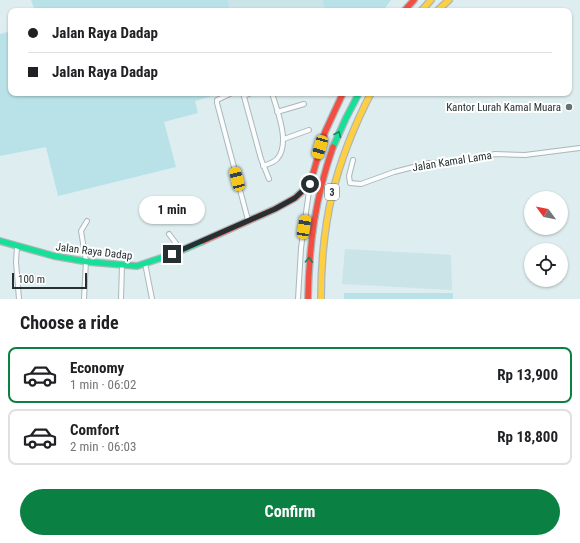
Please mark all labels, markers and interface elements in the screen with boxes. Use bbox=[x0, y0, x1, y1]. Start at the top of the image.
text: Jalan Raya Dadap bbox=[52, 24, 158, 42]
text: Jalan Raya Dadap bbox=[52, 63, 158, 81]
place label: Kantor Lurah Kamal Muara bbox=[446, 101, 561, 114]
marker: Kantor Lurah Kamal Muara bbox=[564, 102, 574, 112]
one-way arrow bbox=[334, 131, 342, 138]
car bbox=[311, 134, 329, 160]
street label: Jalan Kamal Lama bbox=[411, 149, 493, 174]
car bbox=[228, 166, 246, 192]
route start bbox=[301, 175, 319, 193]
road number: 3 bbox=[325, 184, 339, 200]
north arrow bbox=[524, 191, 568, 235]
map controls bbox=[524, 191, 568, 287]
callout: 1 min bbox=[139, 196, 205, 224]
text: 1 min bbox=[158, 202, 186, 217]
car bbox=[296, 214, 312, 240]
street label: Jalan Raya Dadap bbox=[55, 240, 133, 263]
button: locate bbox=[524, 243, 568, 287]
route end bbox=[163, 245, 181, 263]
one-way arrow bbox=[305, 257, 314, 263]
scale bar bbox=[12, 271, 87, 290]
text: 100 m bbox=[18, 273, 45, 286]
text: Choose a ride bbox=[20, 312, 119, 333]
icon: car bbox=[22, 357, 58, 393]
text: Economy bbox=[70, 359, 124, 377]
text: Rp 13,900 bbox=[497, 366, 558, 384]
text: 1 min · 06:02 bbox=[70, 377, 136, 392]
icon: car bbox=[22, 419, 58, 455]
text: Comfort bbox=[70, 421, 119, 439]
text: Rp 18,800 bbox=[497, 428, 558, 446]
text: 2 min · 06:03 bbox=[70, 439, 136, 454]
button: Confirm bbox=[20, 489, 560, 535]

